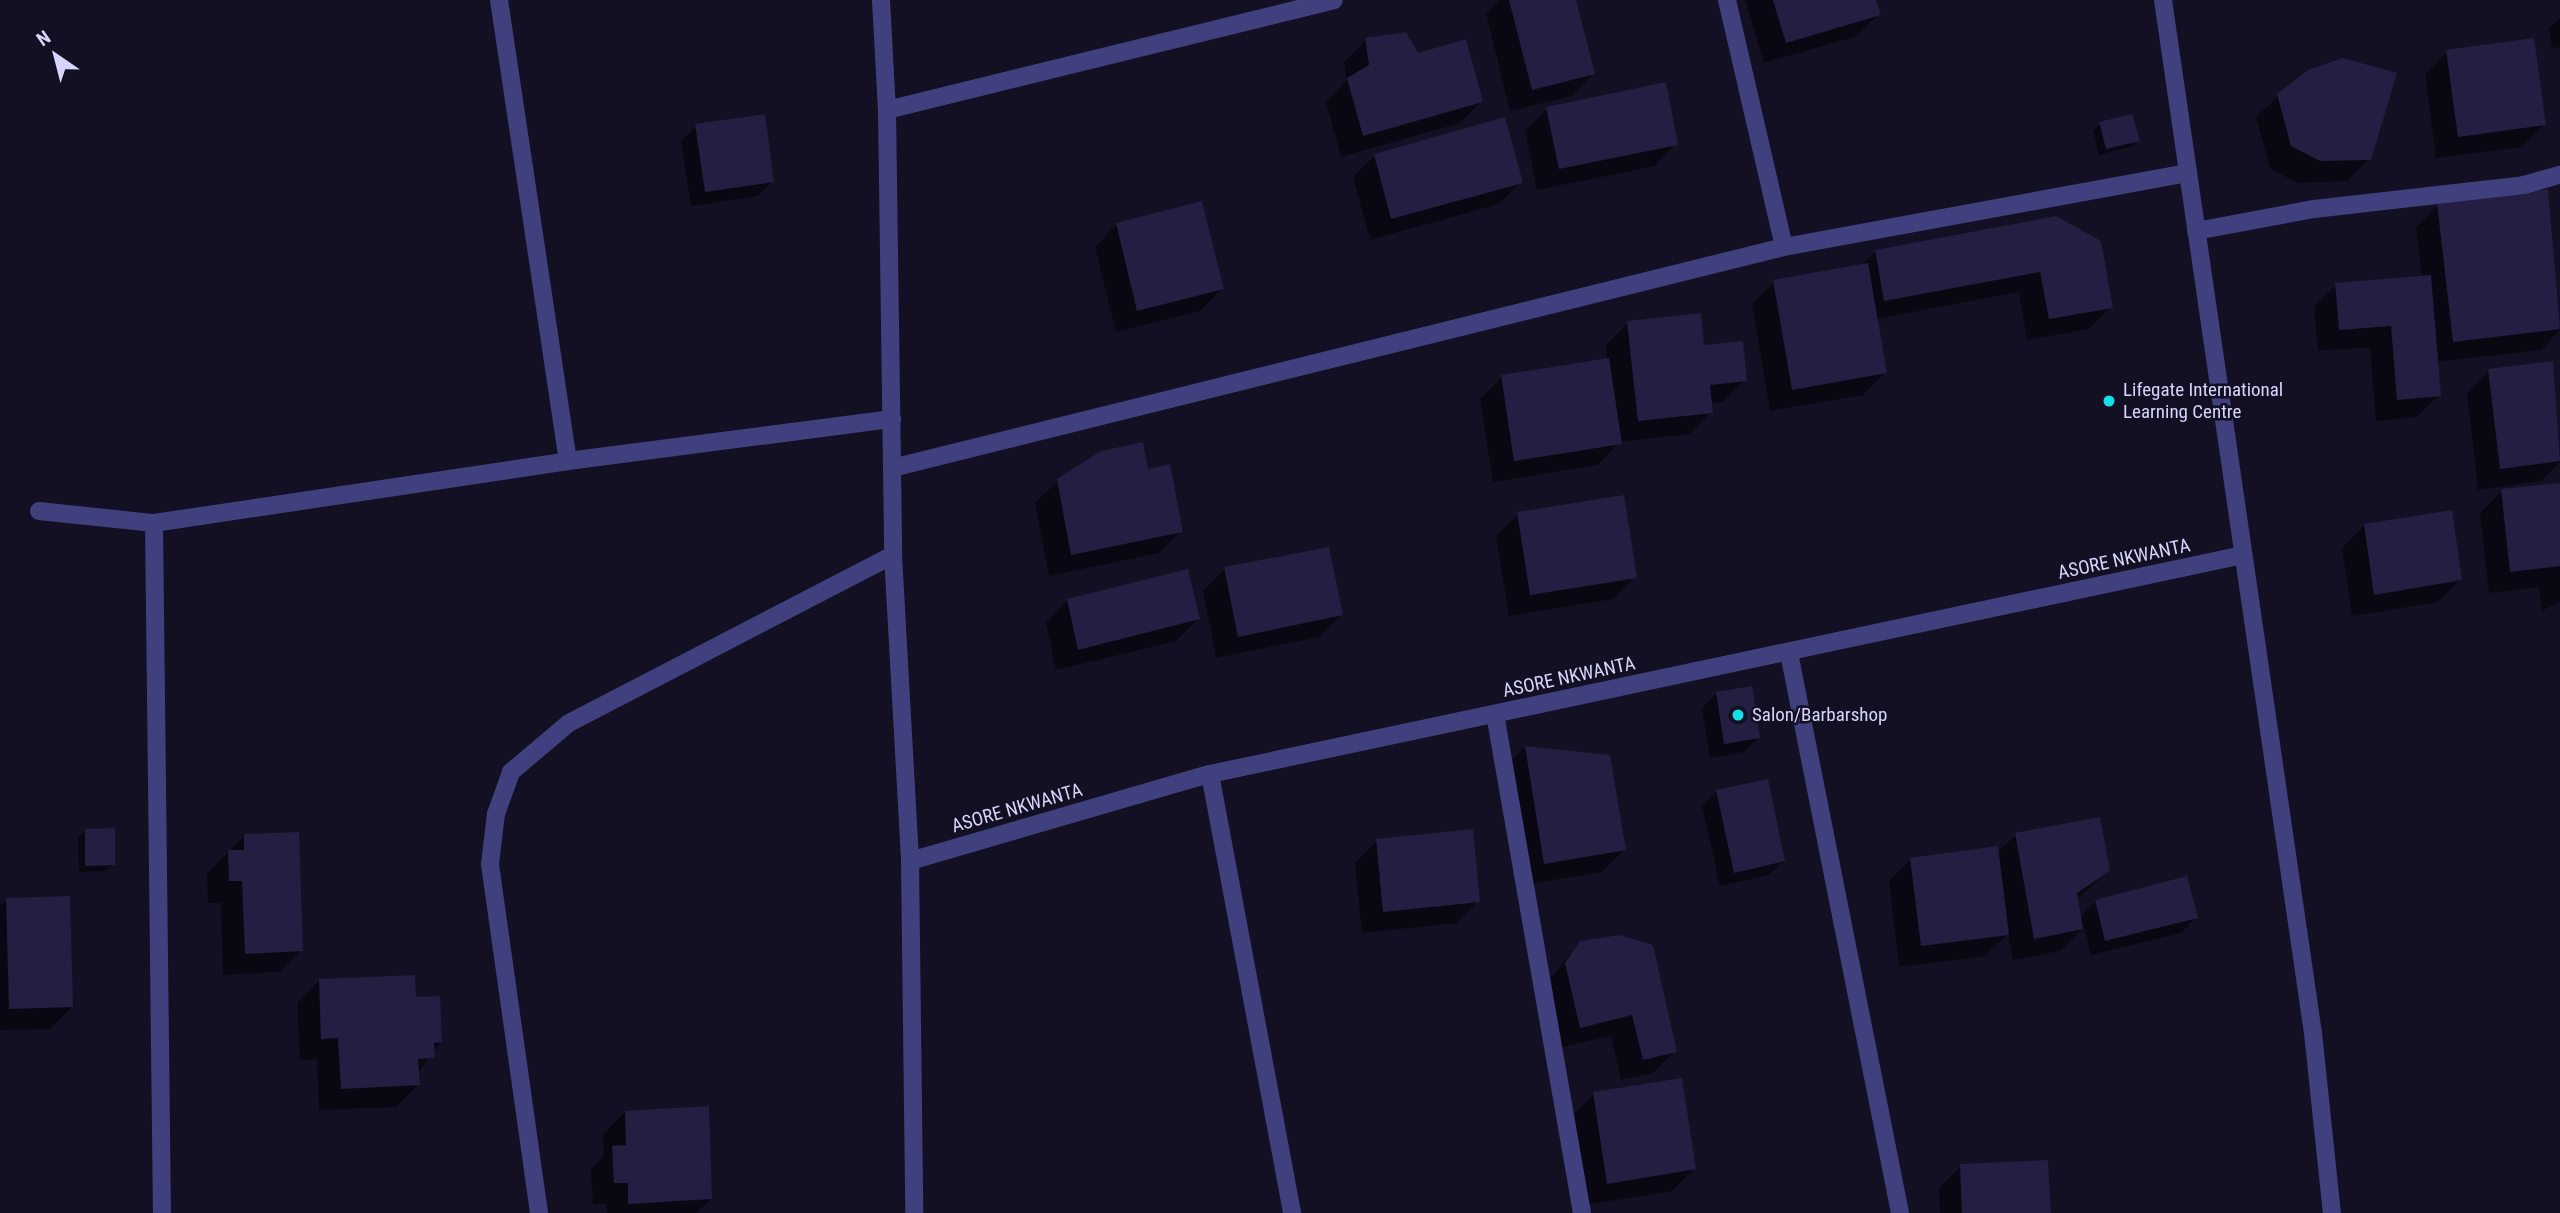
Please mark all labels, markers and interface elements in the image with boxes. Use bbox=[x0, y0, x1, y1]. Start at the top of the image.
north arrow bbox=[21, 21, 91, 91]
text: N bbox=[32, 26, 55, 51]
place label: Lifegate International Learning Centre bbox=[2123, 379, 2283, 423]
marker: Lifegate International Learning Centre bbox=[2101, 393, 2117, 409]
street label: ASORE NKWANTA bbox=[2056, 534, 2192, 584]
street label: ASORE NKWANTA bbox=[1501, 652, 1637, 702]
place label: Salon/Barbarshop bbox=[1752, 704, 1887, 726]
marker: Salon/Barbarshop bbox=[1730, 707, 1746, 723]
street label: ASORE NKWANTA bbox=[949, 778, 1085, 838]

